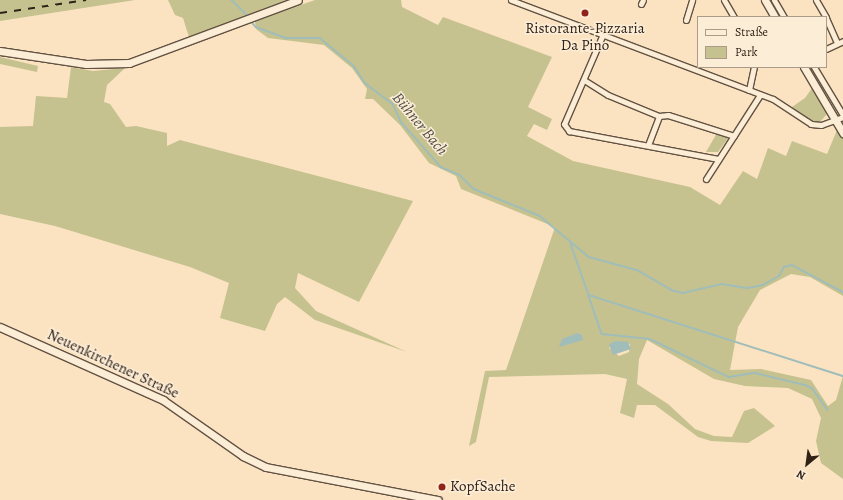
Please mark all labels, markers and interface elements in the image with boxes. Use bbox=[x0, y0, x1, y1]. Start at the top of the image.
marker: Ristorante-Pizzaria Da Pino bbox=[580, 8, 590, 18]
legend bbox=[697, 16, 827, 68]
place label: Ristorante-Pizzaria Da Pino bbox=[525, 19, 645, 54]
text: Straße bbox=[735, 24, 768, 40]
text: Park bbox=[735, 44, 758, 60]
water label: Bühner Bach bbox=[388, 89, 452, 159]
street label: Neuenkirchener Straße bbox=[44, 326, 182, 402]
north arrow bbox=[787, 444, 827, 484]
text: N bbox=[794, 466, 808, 483]
place label: KopfSache bbox=[450, 478, 515, 496]
marker: KopfSache bbox=[437, 482, 447, 492]

